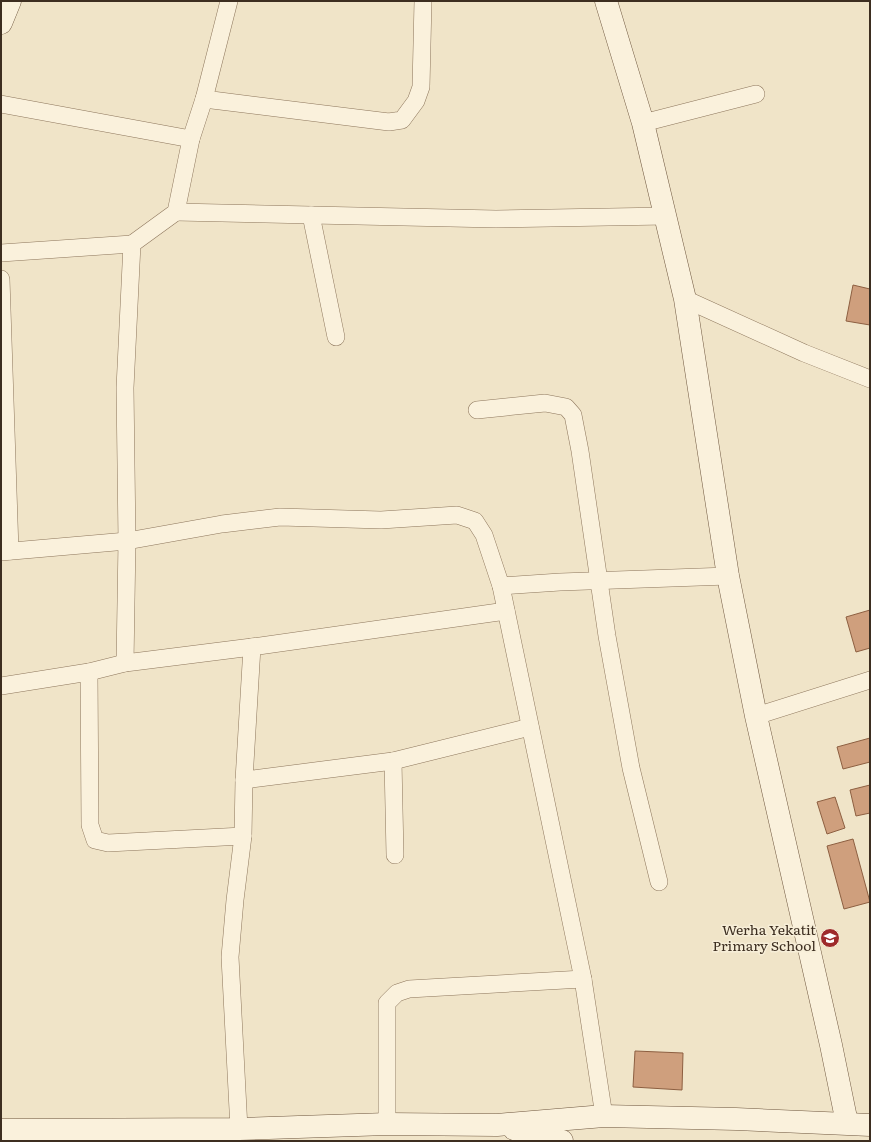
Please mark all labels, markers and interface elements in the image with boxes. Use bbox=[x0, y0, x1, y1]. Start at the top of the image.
place label: Werha Yekatit Primary School bbox=[712, 919, 816, 955]
school or university icon: Werha Yekatit Primary School bbox=[819, 927, 841, 949]

